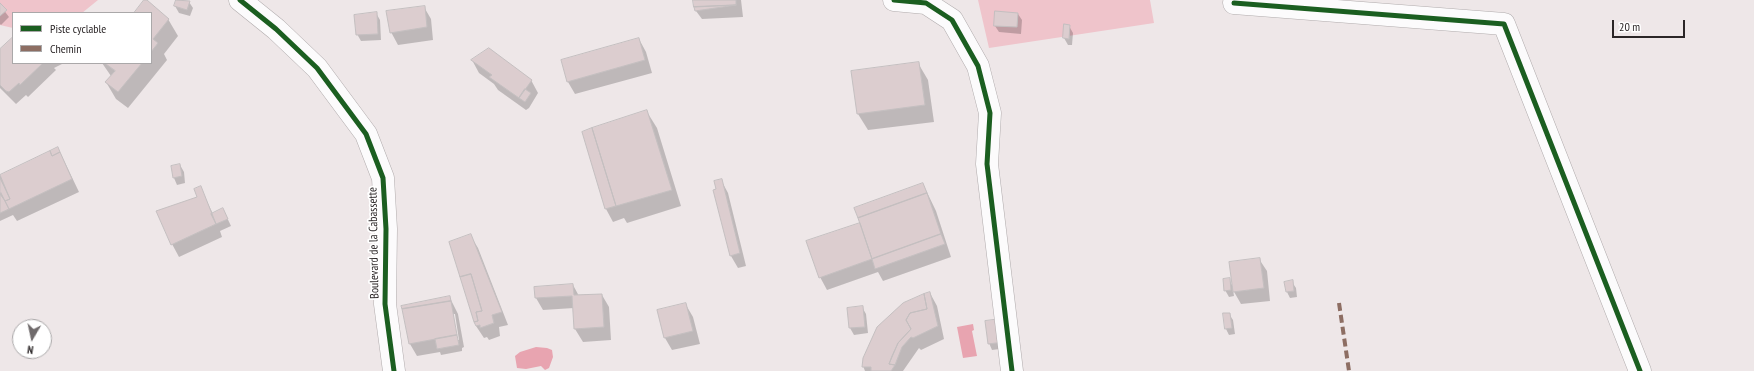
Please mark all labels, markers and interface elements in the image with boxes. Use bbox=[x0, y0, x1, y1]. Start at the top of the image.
legend bbox=[12, 12, 152, 64]
scale bar bbox=[1614, 12, 1687, 38]
text: 20 m bbox=[1619, 19, 1640, 34]
text: Piste cyclable bbox=[50, 21, 106, 36]
text: Chemin bbox=[50, 41, 81, 56]
street label: Boulevard de la Cabassette bbox=[366, 187, 382, 299]
north arrow bbox=[12, 319, 52, 359]
text: N bbox=[26, 342, 34, 357]

